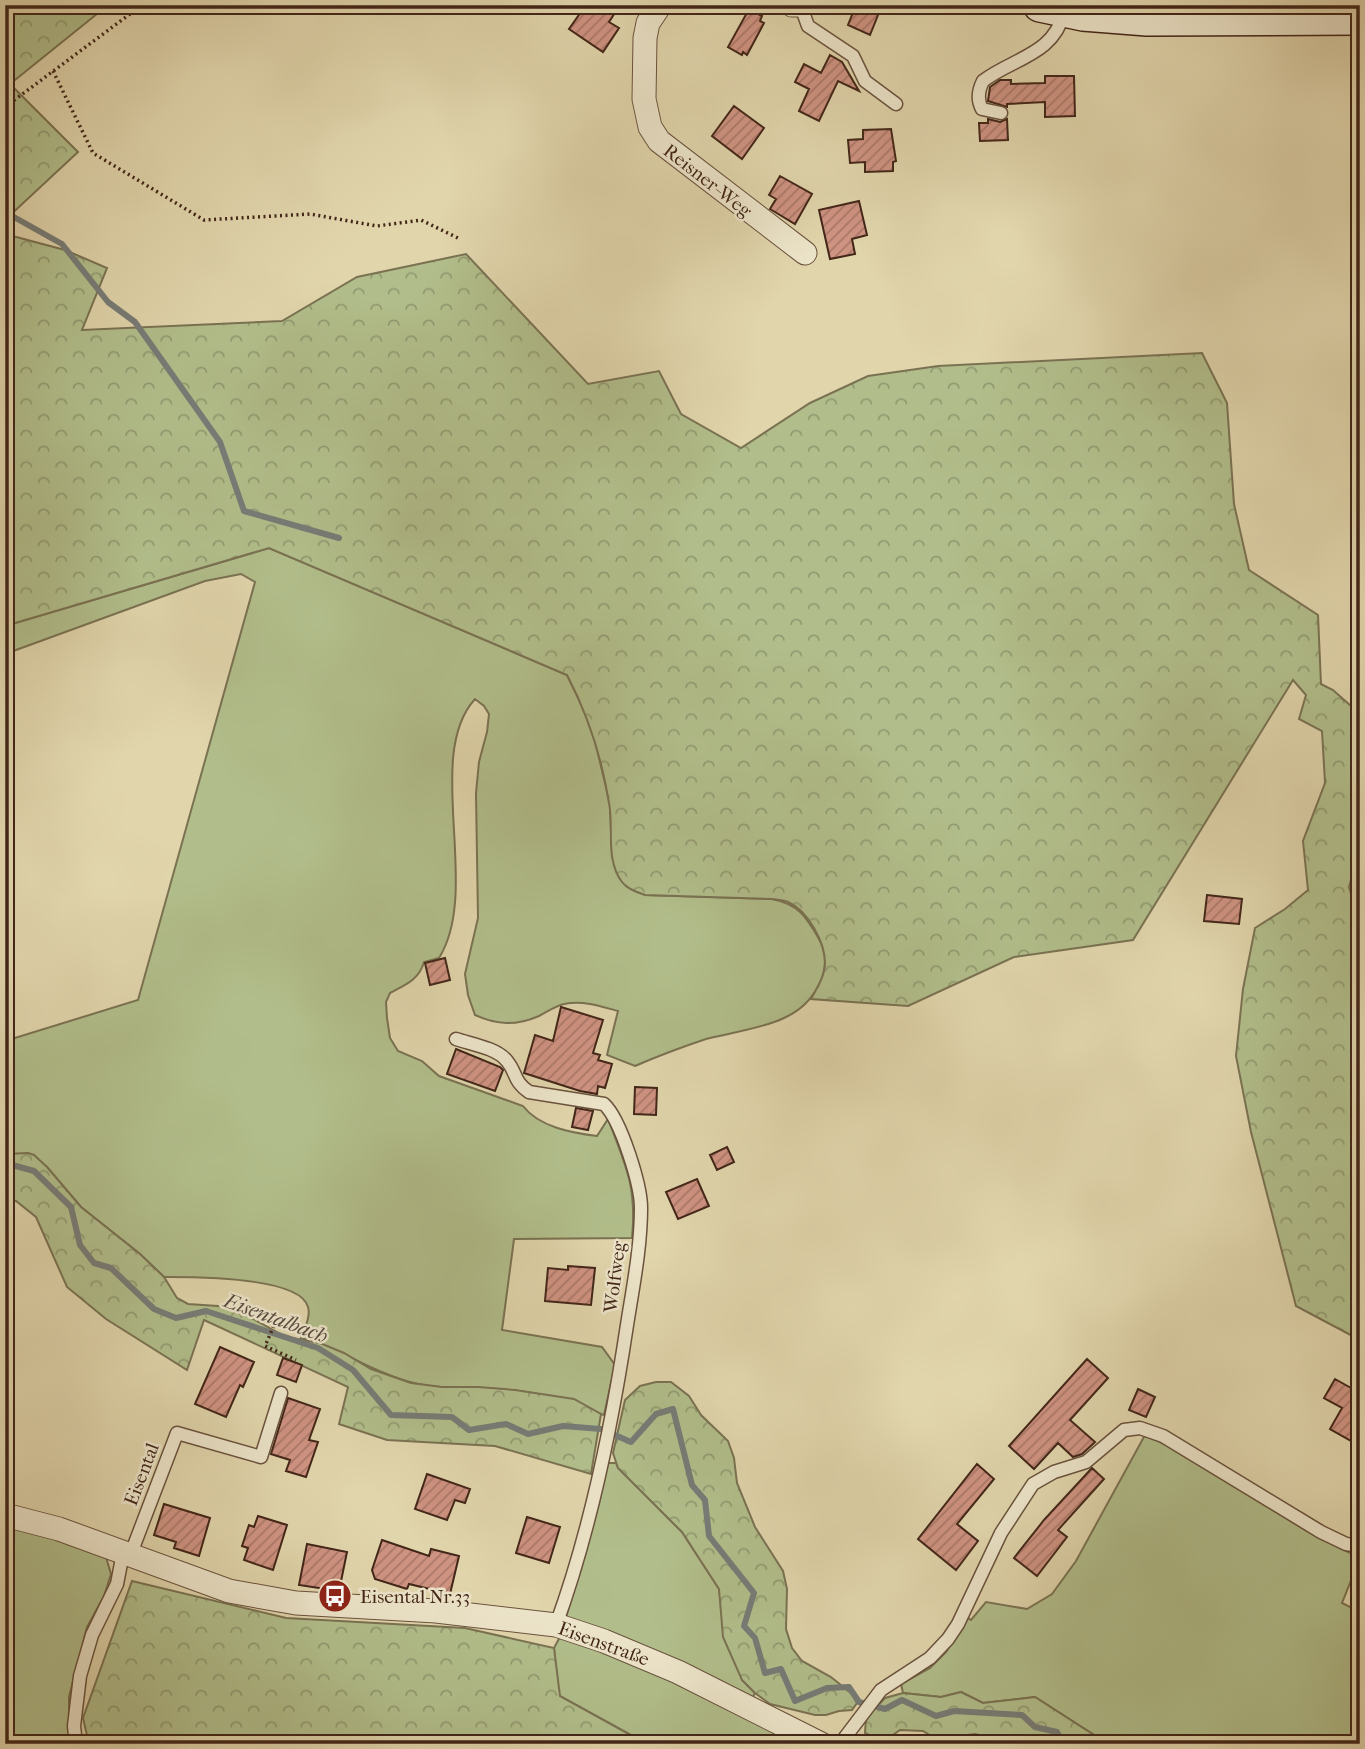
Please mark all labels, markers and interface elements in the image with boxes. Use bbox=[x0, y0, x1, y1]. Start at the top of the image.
street label: Reisner-Weg bbox=[659, 140, 757, 223]
street label: Wolfweg bbox=[600, 1239, 630, 1315]
water label: Eisentalbach bbox=[219, 1287, 331, 1348]
street label: Eisental bbox=[120, 1440, 164, 1509]
bus stop icon: Eisental Nr.33 bbox=[316, 1577, 354, 1615]
place label: Eisental Nr.33 bbox=[360, 1586, 470, 1608]
street label: Eisenstraße bbox=[555, 1617, 652, 1671]

